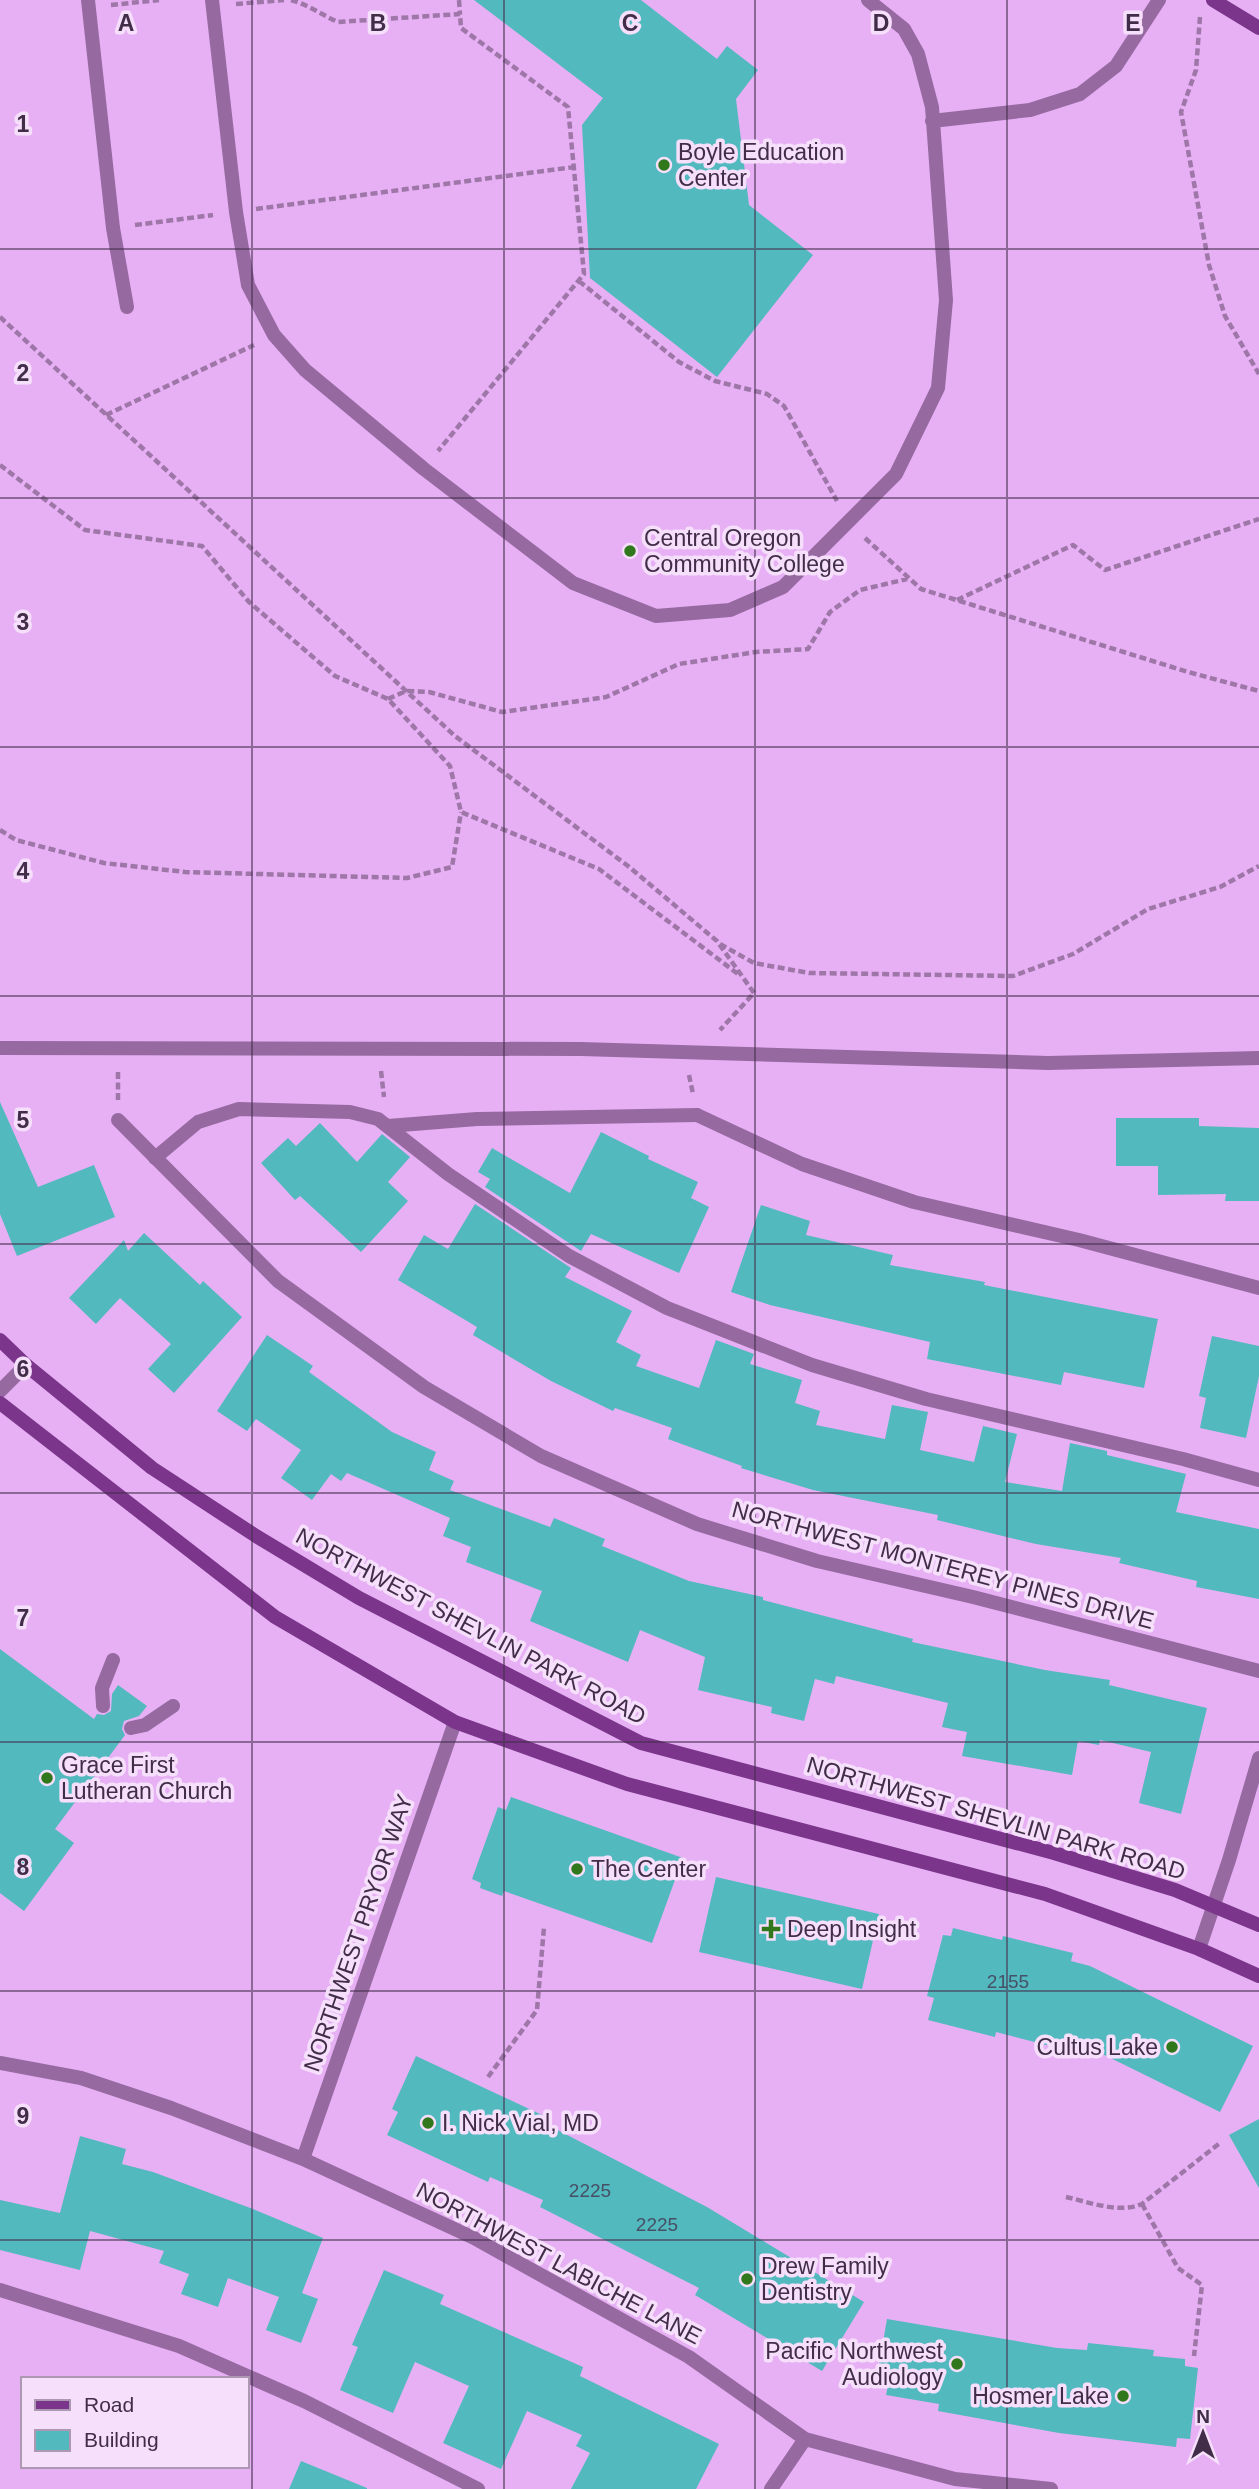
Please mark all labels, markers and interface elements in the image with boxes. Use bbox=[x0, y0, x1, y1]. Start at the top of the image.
text: A bbox=[118, 10, 134, 36]
text: B bbox=[370, 10, 386, 36]
text: C bbox=[622, 10, 638, 36]
text: D bbox=[873, 10, 889, 36]
text: E bbox=[1125, 10, 1141, 36]
text: 1 bbox=[17, 111, 30, 137]
place label: Boyle Education Center bbox=[678, 139, 844, 191]
marker: Boyle Education Center bbox=[656, 157, 672, 173]
text: 2 bbox=[17, 360, 29, 386]
place label: Central Oregon Community College bbox=[644, 525, 845, 577]
marker: Central Oregon Community College bbox=[622, 543, 638, 559]
text: 3 bbox=[17, 609, 29, 635]
text: 4 bbox=[17, 858, 30, 884]
text: 5 bbox=[17, 1107, 30, 1133]
text: 6 bbox=[17, 1356, 29, 1382]
street label: NORTHWEST MONTEREY PINES DRIVE bbox=[729, 1496, 1157, 1634]
street label: NORTHWEST SHEVLIN PARK ROAD bbox=[292, 1522, 650, 1730]
text: 7 bbox=[17, 1605, 29, 1631]
street label: NORTHWEST SHEVLIN PARK ROAD bbox=[804, 1751, 1188, 1885]
place label: Grace First Lutheran Church bbox=[61, 1752, 232, 1804]
marker: Grace First Lutheran Church bbox=[39, 1770, 55, 1786]
street label: NORTHWEST PRYOR WAY bbox=[298, 1791, 418, 2075]
text: 8 bbox=[17, 1854, 30, 1880]
place label: The Center bbox=[591, 1856, 706, 1882]
marker: The Center bbox=[569, 1861, 585, 1877]
place label: Deep Insight bbox=[787, 1916, 917, 1942]
marker: Deep Insight bbox=[761, 1919, 781, 1939]
house number: 2155 bbox=[987, 1971, 1029, 1992]
place label: Cultus Lake bbox=[1037, 2034, 1158, 2060]
marker: Cultus Lake bbox=[1164, 2039, 1180, 2055]
text: 9 bbox=[17, 2103, 29, 2129]
place label: I. Nick Vial, MD bbox=[442, 2110, 599, 2136]
marker: I. Nick Vial, MD bbox=[420, 2115, 436, 2131]
street label: NORTHWEST LABICHE LANE bbox=[412, 2177, 706, 2349]
house number: 2225 bbox=[569, 2180, 611, 2201]
house number: 2225 bbox=[636, 2214, 678, 2235]
place label: Drew Family Dentistry bbox=[761, 2253, 889, 2305]
marker: Drew Family Dentistry bbox=[739, 2271, 755, 2287]
place label: Pacific Northwest Audiology bbox=[765, 2338, 944, 2390]
marker: Pacific Northwest Audiology bbox=[949, 2356, 965, 2372]
legend bbox=[21, 2377, 248, 2468]
place label: Hosmer Lake bbox=[972, 2383, 1109, 2409]
marker: Hosmer Lake bbox=[1115, 2388, 1131, 2404]
text: Road bbox=[84, 2393, 134, 2416]
north arrow bbox=[1168, 2398, 1238, 2468]
text: N bbox=[1196, 2406, 1210, 2427]
text: Building bbox=[84, 2428, 159, 2451]

